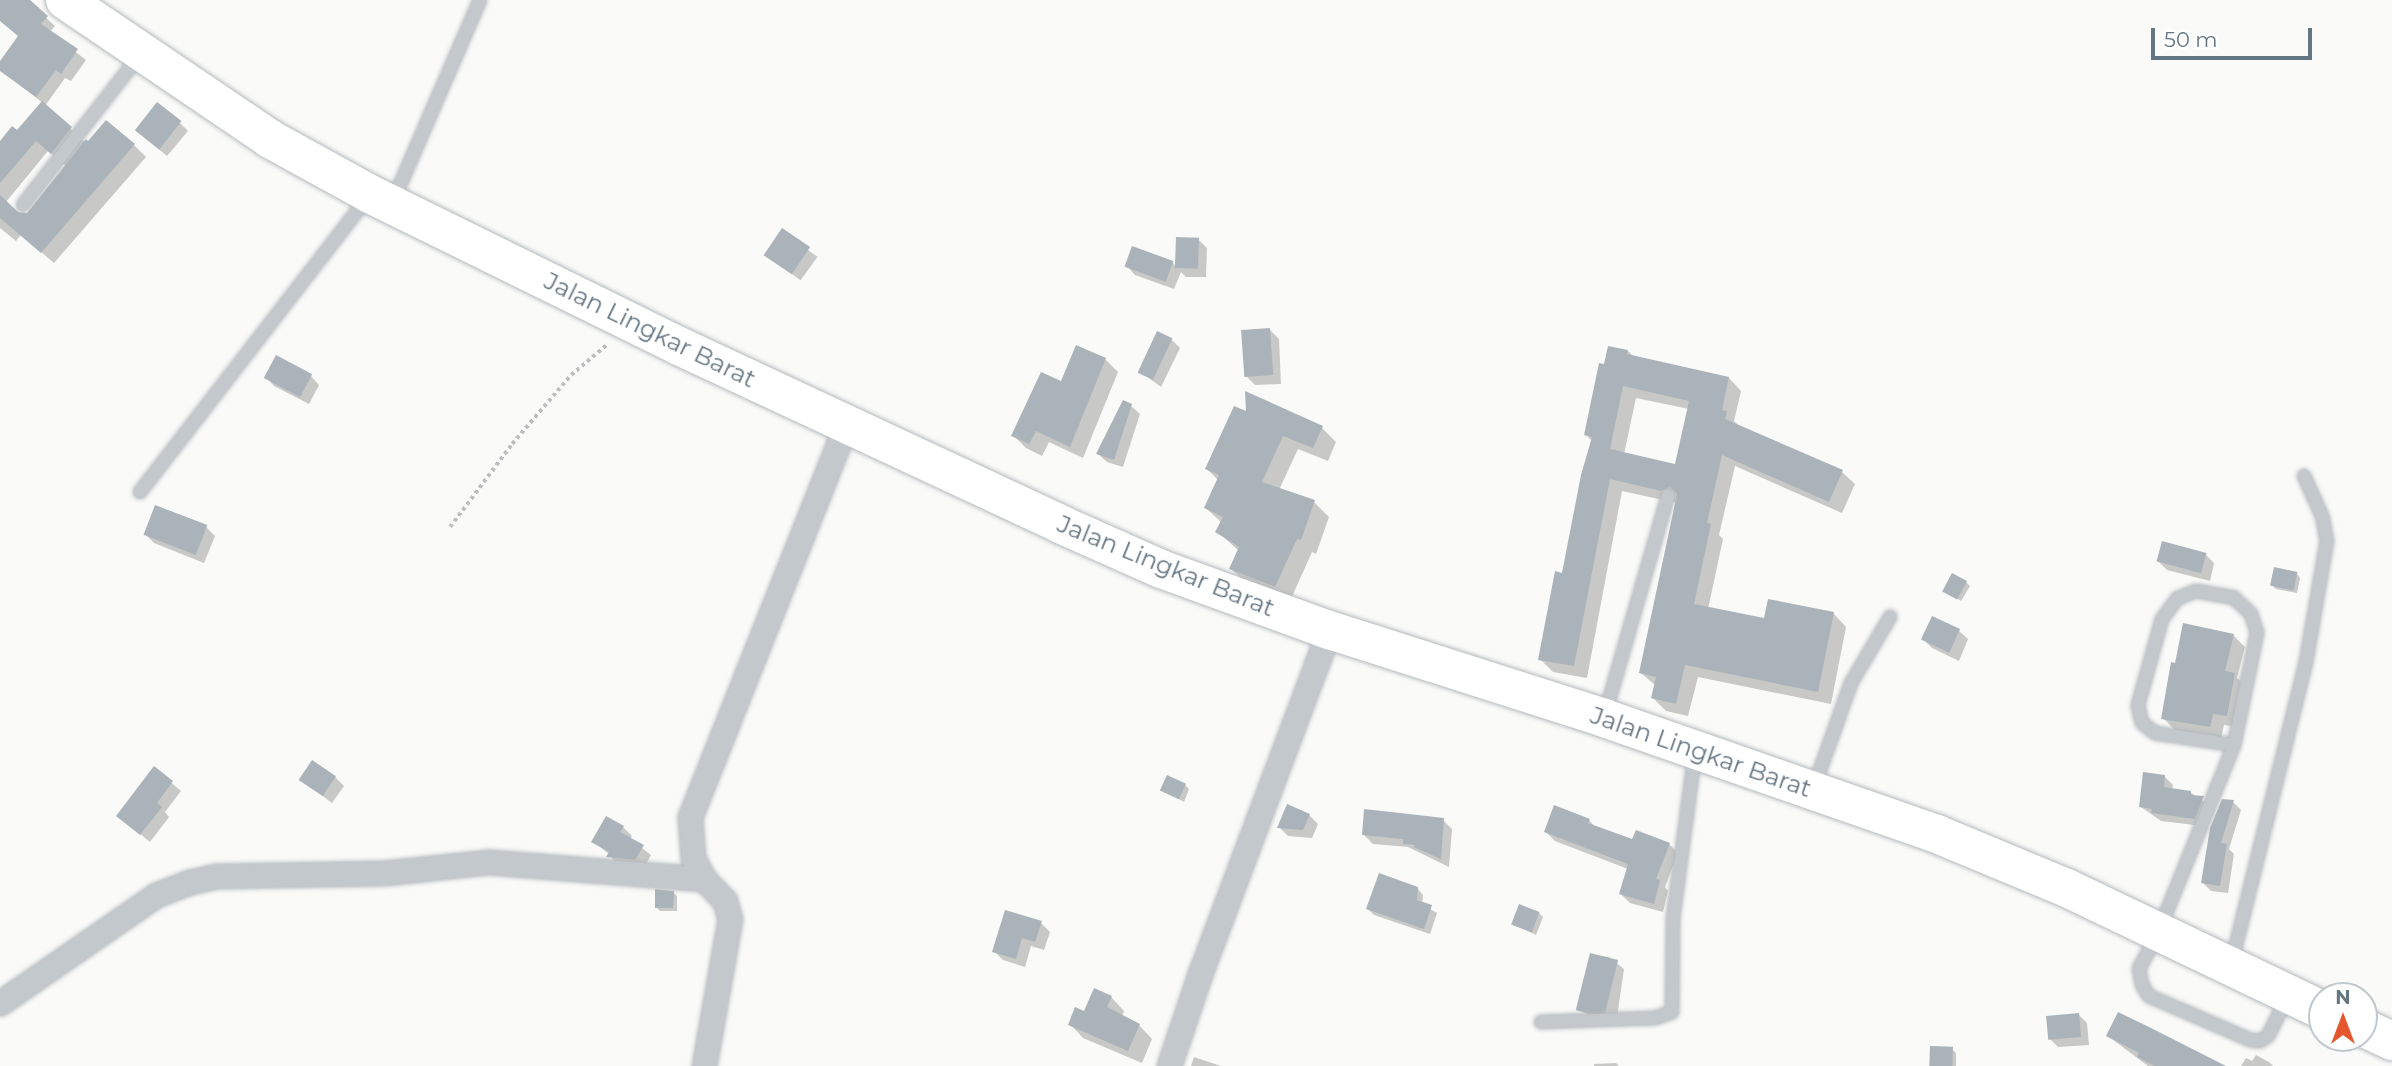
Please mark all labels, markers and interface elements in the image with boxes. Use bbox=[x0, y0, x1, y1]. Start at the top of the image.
scale bar bbox=[2154, 14, 2315, 58]
text: 50 m bbox=[2164, 27, 2218, 52]
street label: Jalan Lingkar Barat bbox=[540, 266, 760, 394]
street label: Jalan Lingkar Barat bbox=[1053, 509, 1279, 623]
street label: Jalan Lingkar Barat bbox=[1587, 701, 1815, 803]
north arrow bbox=[2308, 982, 2378, 1052]
text: N bbox=[2335, 986, 2351, 1009]

